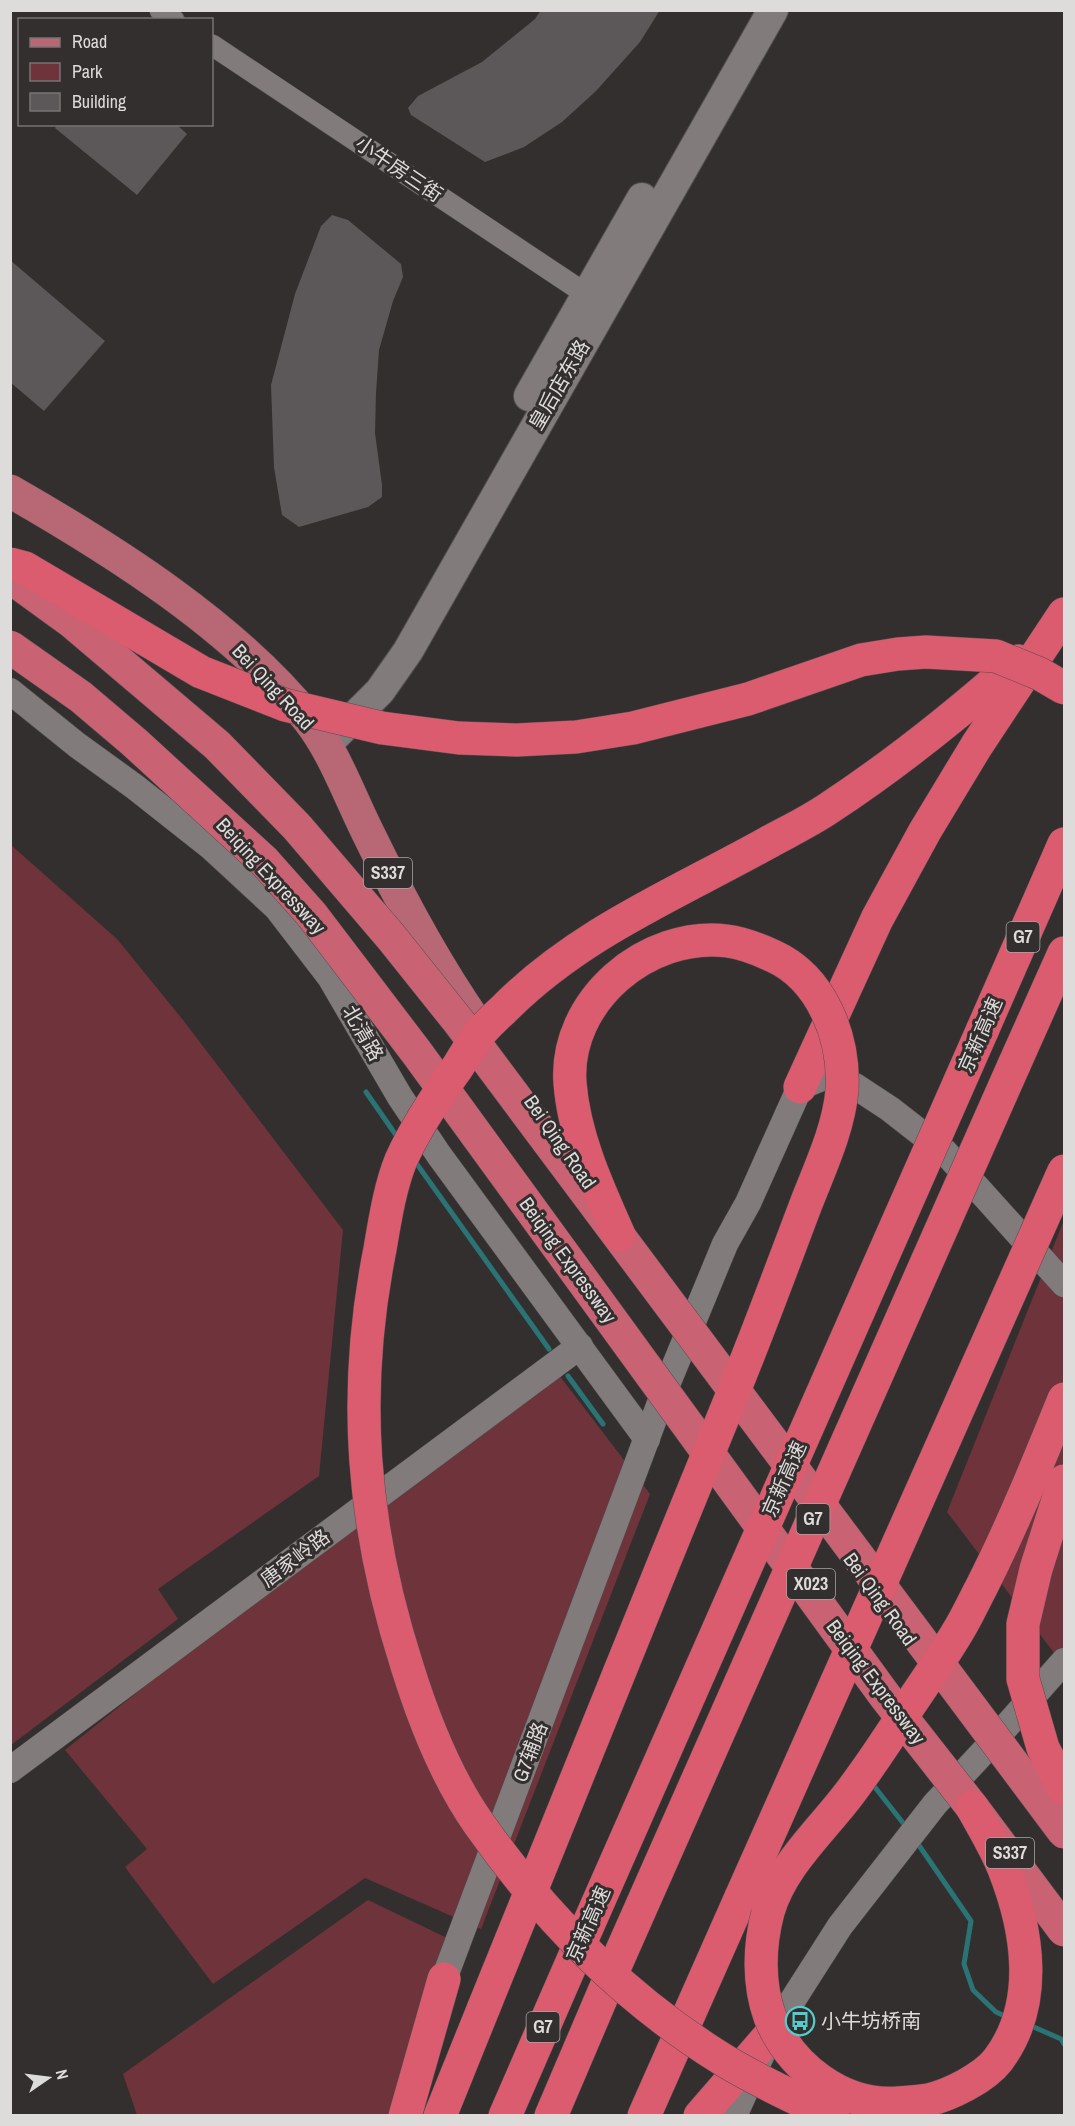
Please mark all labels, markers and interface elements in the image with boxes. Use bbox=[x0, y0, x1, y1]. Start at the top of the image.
legend bbox=[18, 18, 213, 126]
text: Road bbox=[72, 29, 107, 54]
text: Park bbox=[72, 59, 103, 84]
text: Building bbox=[72, 89, 127, 114]
street label: 小牛房三街 bbox=[350, 129, 448, 208]
street label: 皇后店东路 bbox=[522, 335, 595, 435]
street label: Bei Qing Road bbox=[226, 638, 320, 736]
street label: Beiqing Expressway bbox=[211, 812, 333, 940]
road number: S337 bbox=[364, 858, 412, 888]
road number: G7 bbox=[1006, 922, 1040, 952]
street label: 京新高速 bbox=[951, 993, 1008, 1077]
street label: 北清路 bbox=[337, 1000, 390, 1065]
street label: Bei Qing Road bbox=[518, 1090, 603, 1194]
street label: Beiqing Expressway bbox=[514, 1191, 624, 1329]
street label: 京新高速 bbox=[755, 1437, 812, 1521]
road number: G7 bbox=[796, 1504, 830, 1534]
street label: 唐家岭路 bbox=[255, 1523, 335, 1592]
street label: Bei Qing Road bbox=[838, 1547, 923, 1651]
road number: X023 bbox=[787, 1569, 835, 1599]
street label: Beiqing Expressway bbox=[821, 1614, 933, 1750]
street label: G7辅路 bbox=[506, 1718, 553, 1786]
road number: S337 bbox=[986, 1838, 1034, 1868]
street label: 京新高速 bbox=[559, 1882, 616, 1966]
bus stop icon: 小牛坊桥南 bbox=[784, 2005, 816, 2037]
place label: 小牛坊桥南 bbox=[821, 2007, 921, 2034]
road number: G7 bbox=[526, 2012, 560, 2042]
north arrow bbox=[18, 2048, 78, 2108]
text: N bbox=[51, 2067, 74, 2082]

